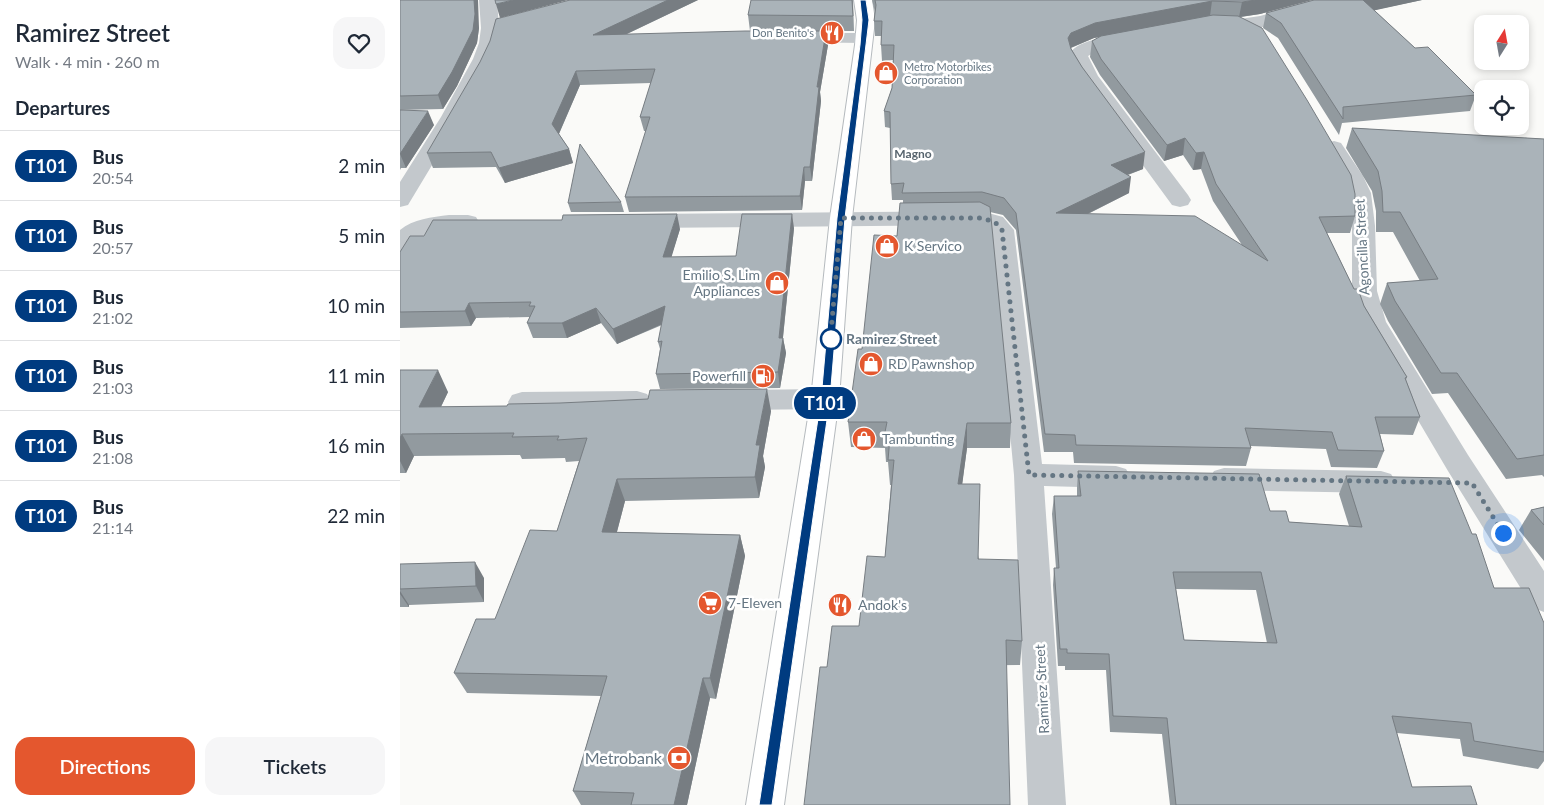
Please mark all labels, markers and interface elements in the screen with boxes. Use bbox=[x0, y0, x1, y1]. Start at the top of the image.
north arrow bbox=[1474, 15, 1529, 70]
map controls bbox=[1474, 15, 1529, 135]
button: heart bbox=[333, 17, 385, 69]
text: Ramirez Street bbox=[15, 18, 170, 47]
restaurant icon: Don Benito's bbox=[819, 20, 845, 46]
place label: Don Benito's bbox=[752, 26, 814, 39]
text: Walk · 4 min · 260 m bbox=[15, 52, 160, 71]
shop icon: Metro Motorbikes Corporation bbox=[873, 60, 899, 86]
place label: Metro Motorbikes Corporation bbox=[904, 60, 992, 86]
button: locate bbox=[1474, 80, 1529, 135]
text: Departures bbox=[15, 96, 110, 119]
text: Bus bbox=[92, 145, 124, 168]
district label: Magno bbox=[894, 146, 932, 161]
text: 2 min bbox=[338, 154, 385, 177]
text: T101 bbox=[25, 155, 67, 177]
text: 20:54 bbox=[92, 168, 133, 187]
street label: Agoncilla Street bbox=[1350, 198, 1373, 296]
text: Bus bbox=[92, 215, 124, 238]
text: 5 min bbox=[338, 224, 385, 247]
text: T101 bbox=[25, 225, 67, 247]
shop icon: K Servico bbox=[874, 233, 900, 259]
place label: K Servico bbox=[904, 237, 962, 254]
text: 20:57 bbox=[92, 238, 133, 257]
place label: Emilio S. Lim Appliances bbox=[683, 266, 760, 299]
shop icon: Emilio S. Lim Appliances bbox=[764, 270, 790, 296]
text: Bus bbox=[92, 285, 124, 308]
text: 10 min bbox=[327, 294, 385, 317]
text: T101 bbox=[25, 295, 67, 317]
text: 21:02 bbox=[92, 308, 133, 327]
marker: Ramirez Street bbox=[820, 328, 842, 350]
place label: Ramirez Street bbox=[846, 330, 938, 347]
shop icon: RD Pawnshop bbox=[858, 351, 884, 377]
text: Bus bbox=[92, 355, 124, 378]
place label: RD Pawnshop bbox=[888, 355, 975, 372]
fuel station icon: Powerfill bbox=[750, 363, 776, 389]
text: 11 min bbox=[327, 364, 385, 387]
text: T101 bbox=[25, 365, 67, 387]
place label: Powerfill bbox=[692, 367, 746, 384]
text: 21:03 bbox=[92, 378, 133, 397]
line badge: T101 bbox=[790, 387, 860, 419]
text: T101 bbox=[804, 392, 846, 414]
text: Bus bbox=[92, 425, 124, 448]
shop icon: Tambunting bbox=[851, 426, 877, 452]
place label: Tambunting bbox=[882, 430, 954, 447]
text: 16 min bbox=[327, 434, 385, 457]
text: T101 bbox=[25, 435, 67, 457]
text: 21:08 bbox=[92, 448, 133, 467]
text: Bus bbox=[92, 495, 124, 518]
text: 22 min bbox=[327, 504, 385, 527]
text: T101 bbox=[25, 505, 67, 527]
text: 21:14 bbox=[92, 518, 133, 537]
your location bbox=[1491, 521, 1516, 546]
supermarket icon: 7-Eleven bbox=[697, 590, 723, 616]
restaurant icon: Andok's bbox=[827, 592, 853, 618]
place label: 7-Eleven bbox=[728, 594, 782, 611]
place label: Andok's bbox=[858, 596, 907, 613]
street label: Ramirez Street bbox=[1031, 644, 1052, 734]
button: Directions bbox=[15, 737, 195, 795]
button: Tickets bbox=[205, 737, 385, 795]
bank icon: Metrobank bbox=[666, 745, 692, 771]
place label: Metrobank bbox=[585, 748, 663, 767]

